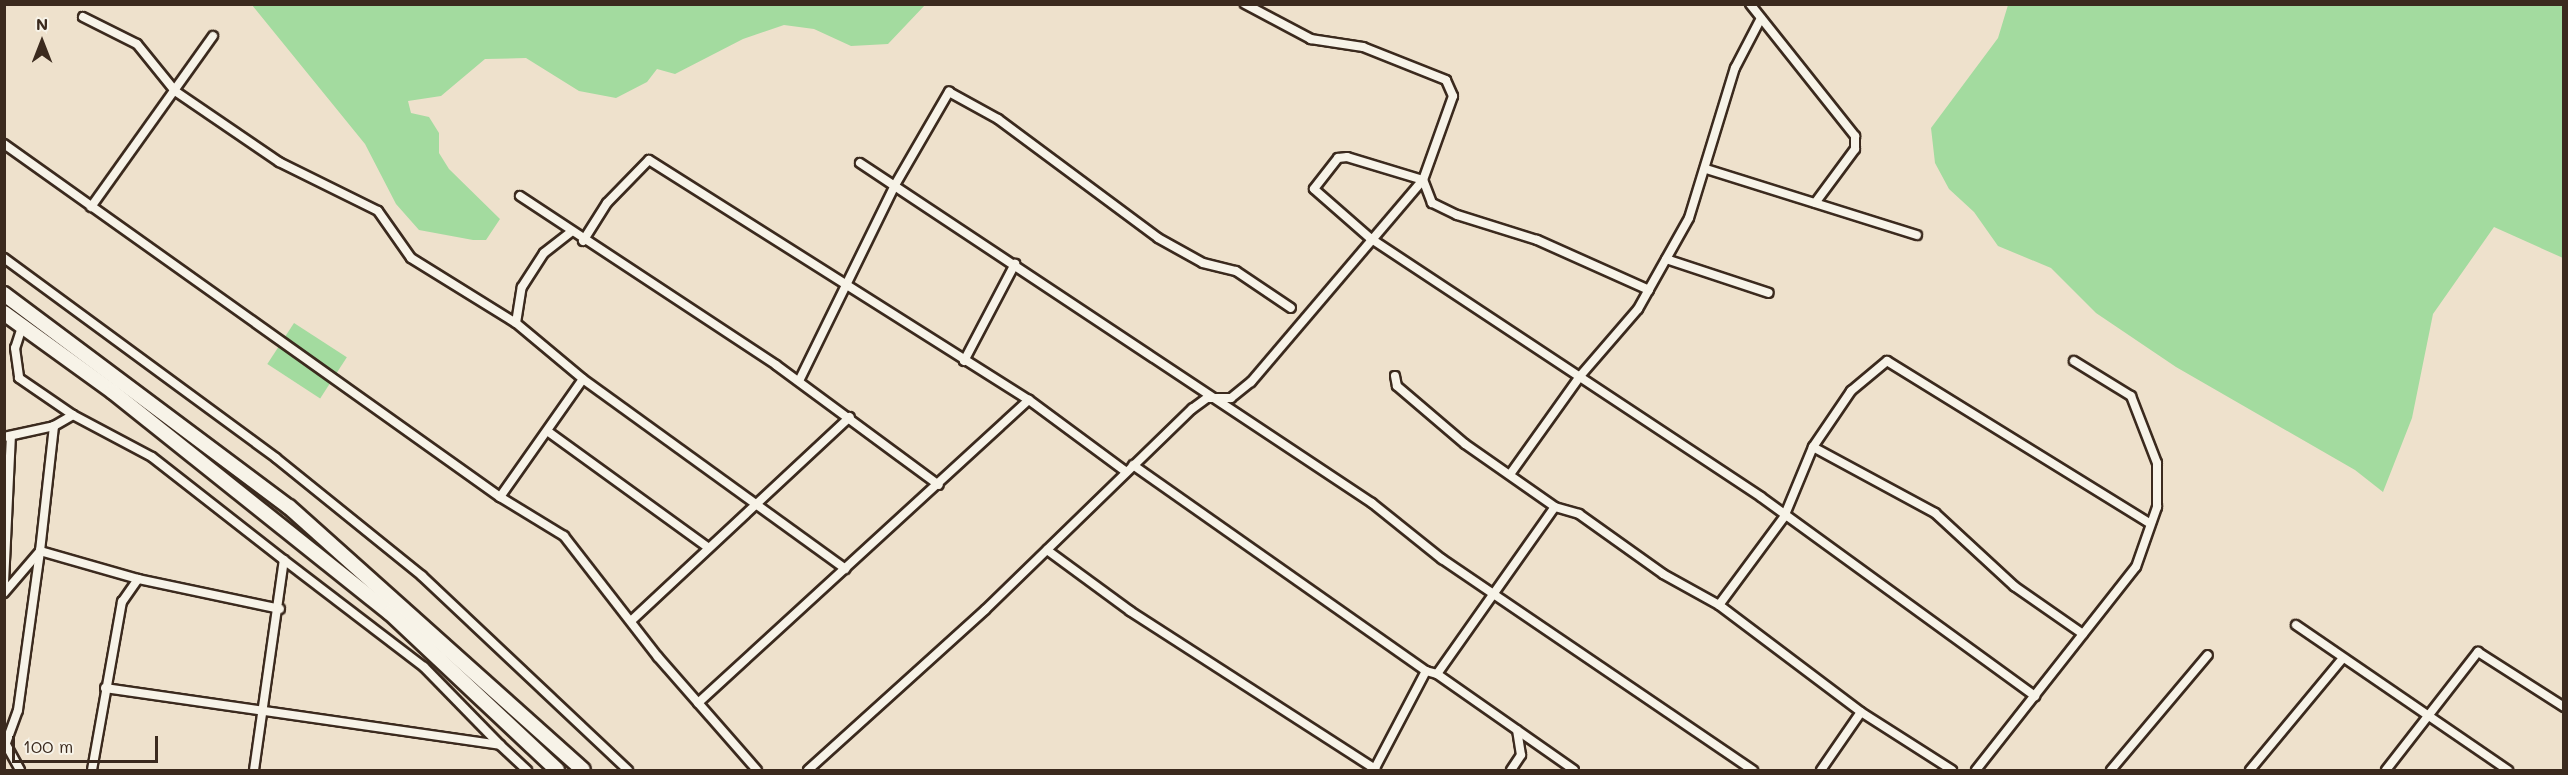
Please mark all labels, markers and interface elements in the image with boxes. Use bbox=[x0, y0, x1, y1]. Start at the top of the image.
north arrow bbox=[12, 12, 72, 72]
text: N bbox=[36, 13, 48, 34]
scale bar bbox=[15, 724, 160, 762]
text: 100 m bbox=[23, 734, 73, 758]

